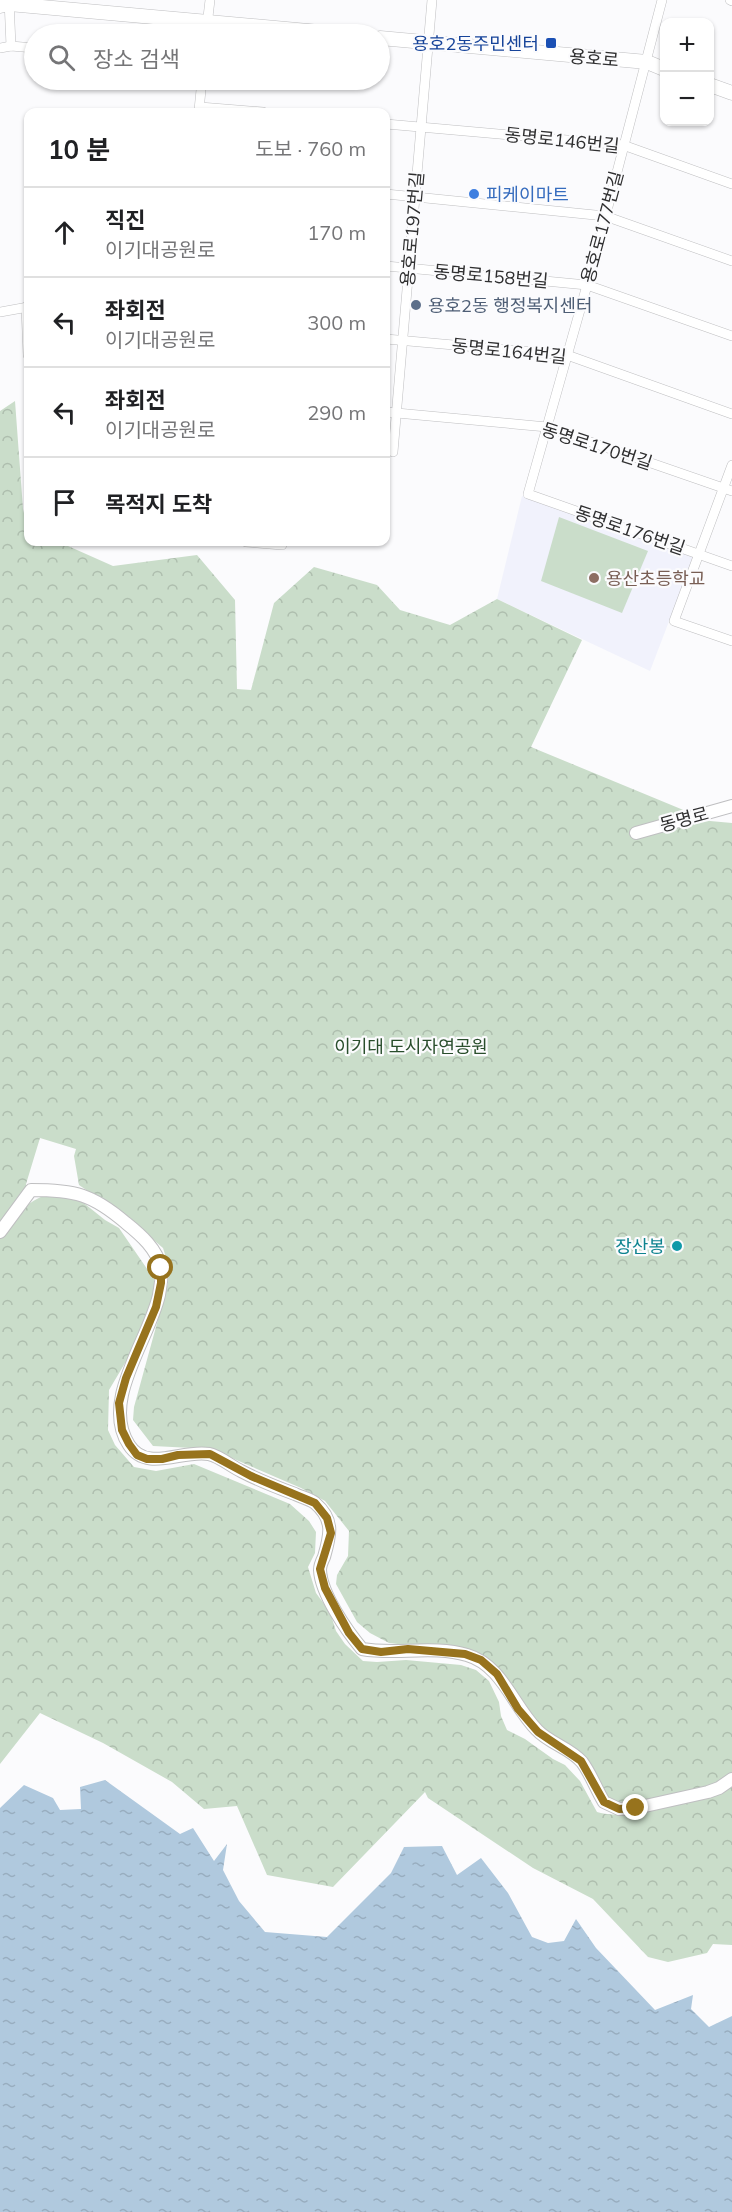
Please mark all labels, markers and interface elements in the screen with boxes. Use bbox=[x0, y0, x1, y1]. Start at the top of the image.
map controls bbox=[660, 18, 714, 126]
button: + bbox=[660, 18, 714, 72]
search box bbox=[24, 24, 390, 90]
place label: 용호2동주민센터 bbox=[412, 32, 539, 55]
marker: 용호2동주민센터 bbox=[544, 36, 558, 50]
icon: search bbox=[45, 41, 78, 74]
street label: 용호로 bbox=[568, 44, 620, 72]
text: 장소 검색 bbox=[93, 45, 180, 73]
button: − bbox=[660, 72, 714, 126]
street label: 동명로146번길 bbox=[504, 123, 620, 157]
text: 10 분 bbox=[48, 133, 110, 166]
text: 도보 · 760 m bbox=[255, 136, 366, 161]
street label: 용호로177번길 bbox=[576, 168, 628, 286]
street label: 용호로197번길 bbox=[396, 171, 428, 287]
place label: 피케이마트 bbox=[486, 183, 569, 206]
marker: 피케이마트 bbox=[467, 187, 481, 201]
text: 직진 bbox=[105, 206, 145, 234]
icon: ahead bbox=[48, 216, 81, 249]
text: 170 m bbox=[307, 220, 366, 245]
text: 이기대공원로 bbox=[105, 237, 215, 262]
street label: 동명로158번길 bbox=[433, 260, 549, 292]
place label: 용호2동 행정복지센터 bbox=[428, 294, 593, 317]
text: 좌회전 bbox=[105, 296, 166, 324]
marker: 용호2동 행정복지센터 bbox=[409, 298, 423, 312]
icon: left bbox=[48, 306, 81, 339]
text: 300 m bbox=[307, 310, 366, 335]
text: 이기대공원로 bbox=[105, 327, 215, 352]
street label: 동명로164번길 bbox=[451, 334, 567, 368]
text: 좌회전 bbox=[105, 386, 166, 414]
icon: left bbox=[48, 396, 81, 429]
text: 290 m bbox=[307, 400, 366, 425]
text: 이기대공원로 bbox=[105, 417, 215, 442]
street label: 동명로170번길 bbox=[539, 417, 655, 475]
icon: arrive bbox=[48, 486, 81, 519]
text: 목적지 도착 bbox=[105, 490, 212, 518]
street label: 동명로176번길 bbox=[572, 500, 688, 560]
place label: 용산초등학교 bbox=[606, 567, 705, 590]
marker: 용산초등학교 bbox=[587, 571, 601, 585]
street label: 동명로 bbox=[657, 801, 711, 837]
park label: 이기대 도시자연공원 bbox=[334, 1035, 488, 1058]
place label: 장산봉 bbox=[615, 1235, 665, 1258]
marker: 장산봉 bbox=[670, 1239, 684, 1253]
route start bbox=[147, 1254, 173, 1280]
route end bbox=[622, 1794, 648, 1820]

